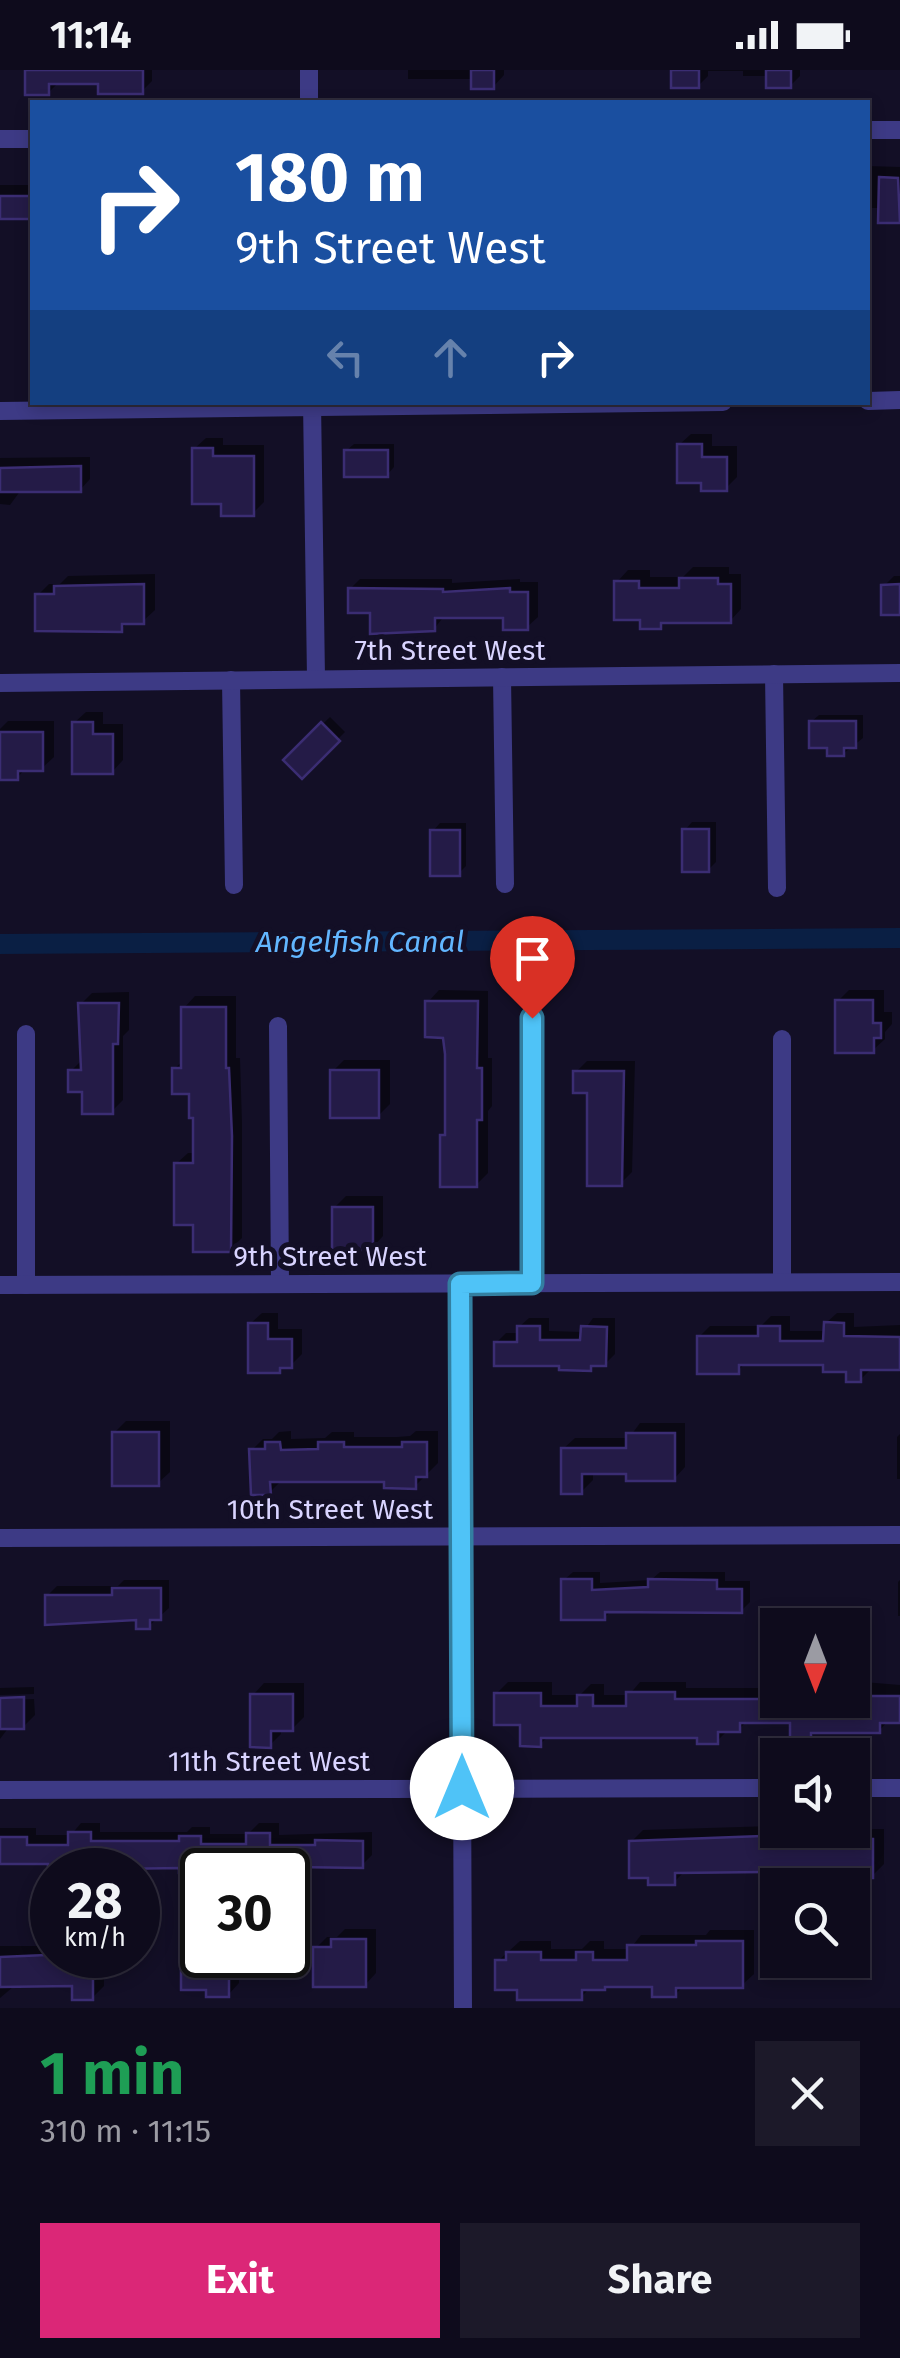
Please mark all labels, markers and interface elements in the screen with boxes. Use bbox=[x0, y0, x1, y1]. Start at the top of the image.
text: 11:14 bbox=[50, 12, 132, 58]
text: 180 m bbox=[235, 136, 425, 220]
icon: right bbox=[70, 140, 200, 270]
text: 9th Street West bbox=[235, 221, 546, 275]
icon: left bbox=[318, 330, 373, 385]
icon: ahead bbox=[423, 330, 478, 385]
icon: right bbox=[528, 330, 583, 385]
street label: 7th Street West bbox=[354, 634, 546, 667]
pin bbox=[490, 916, 575, 1019]
water label: Angelfish Canal bbox=[255, 924, 464, 960]
icon: arrive bbox=[505, 931, 560, 986]
street label: 9th Street West bbox=[233, 1240, 428, 1273]
street label: 10th Street West bbox=[227, 1493, 434, 1526]
north arrow bbox=[760, 1608, 870, 1718]
map controls bbox=[760, 1608, 870, 1978]
position arrow bbox=[410, 1736, 514, 1840]
button: sound bbox=[760, 1738, 870, 1848]
street label: 11th Street West bbox=[168, 1745, 371, 1778]
speed limit sign: 30 bbox=[180, 1848, 310, 1978]
button: search bbox=[760, 1868, 870, 1978]
text: 28 bbox=[68, 1871, 122, 1931]
text: km/h bbox=[64, 1923, 126, 1953]
text: 1 min bbox=[40, 2038, 184, 2110]
button: close bbox=[755, 2041, 860, 2146]
text: 310 m · 11:15 bbox=[40, 2112, 211, 2150]
button: Exit bbox=[40, 2223, 440, 2338]
button: Share bbox=[460, 2223, 860, 2338]

